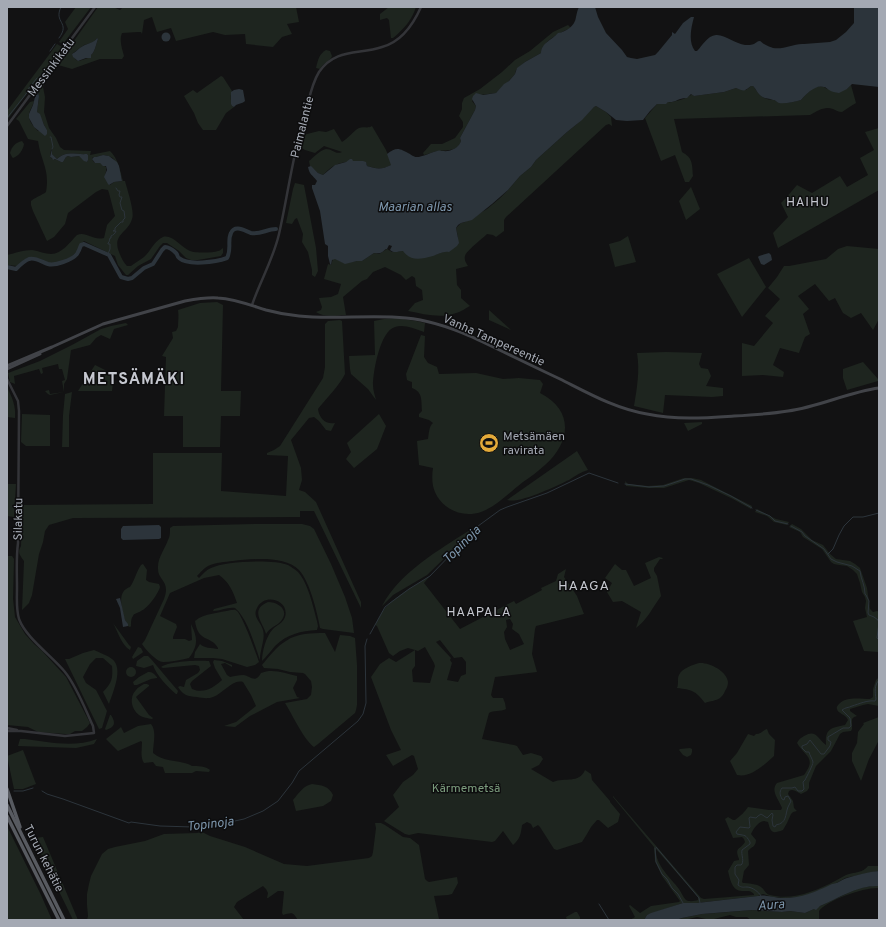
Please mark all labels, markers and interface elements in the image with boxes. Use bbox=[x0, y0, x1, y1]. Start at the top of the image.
street label: Messinkikatu bbox=[24, 35, 79, 100]
street label: Paimalantie bbox=[288, 95, 318, 160]
district label: HAIHU bbox=[786, 195, 830, 211]
water label: Maarian allas bbox=[378, 200, 452, 216]
street label: Vanha Tampereentie bbox=[440, 311, 547, 371]
district label: METSÄMÄKI bbox=[83, 368, 185, 390]
place label: Metsämäen ravirata bbox=[503, 429, 565, 459]
sports icon: Metsämäen ravirata bbox=[478, 432, 500, 454]
street label: Silakatu bbox=[11, 497, 27, 541]
water label: Topinoja bbox=[440, 523, 485, 568]
district label: HAAGA bbox=[558, 578, 610, 595]
district label: HAAPALA bbox=[446, 605, 512, 621]
park label: Kärmemetsä bbox=[432, 781, 500, 797]
water label: Topinoja bbox=[186, 814, 235, 836]
street label: Turun kehätie bbox=[19, 822, 67, 895]
water label: Aura bbox=[757, 897, 785, 915]

